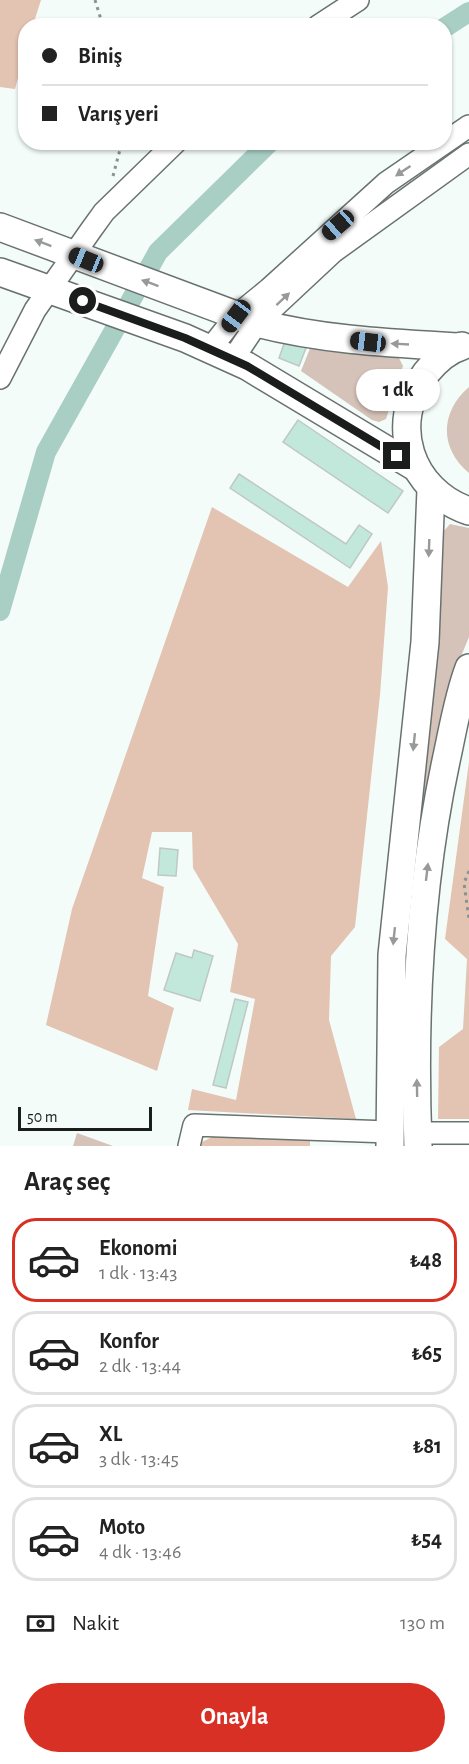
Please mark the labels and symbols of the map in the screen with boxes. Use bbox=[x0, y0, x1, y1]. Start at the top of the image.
one-way arrow bbox=[396, 165, 412, 177]
car bbox=[319, 206, 357, 244]
one-way arrow bbox=[34, 238, 52, 247]
car bbox=[66, 245, 106, 275]
one-way arrow bbox=[140, 278, 158, 288]
route start bbox=[69, 287, 96, 314]
one-way arrow bbox=[276, 292, 290, 306]
car bbox=[218, 296, 254, 336]
car bbox=[349, 331, 387, 353]
one-way arrow bbox=[390, 339, 409, 348]
callout: 1 dk bbox=[355, 369, 439, 411]
route end bbox=[383, 442, 410, 469]
one-way arrow bbox=[424, 538, 433, 557]
one-way arrow bbox=[409, 733, 419, 752]
one-way arrow bbox=[423, 862, 432, 881]
one-way arrow bbox=[389, 926, 399, 945]
one-way arrow bbox=[412, 1078, 422, 1097]
scale bar bbox=[18, 1104, 152, 1132]

